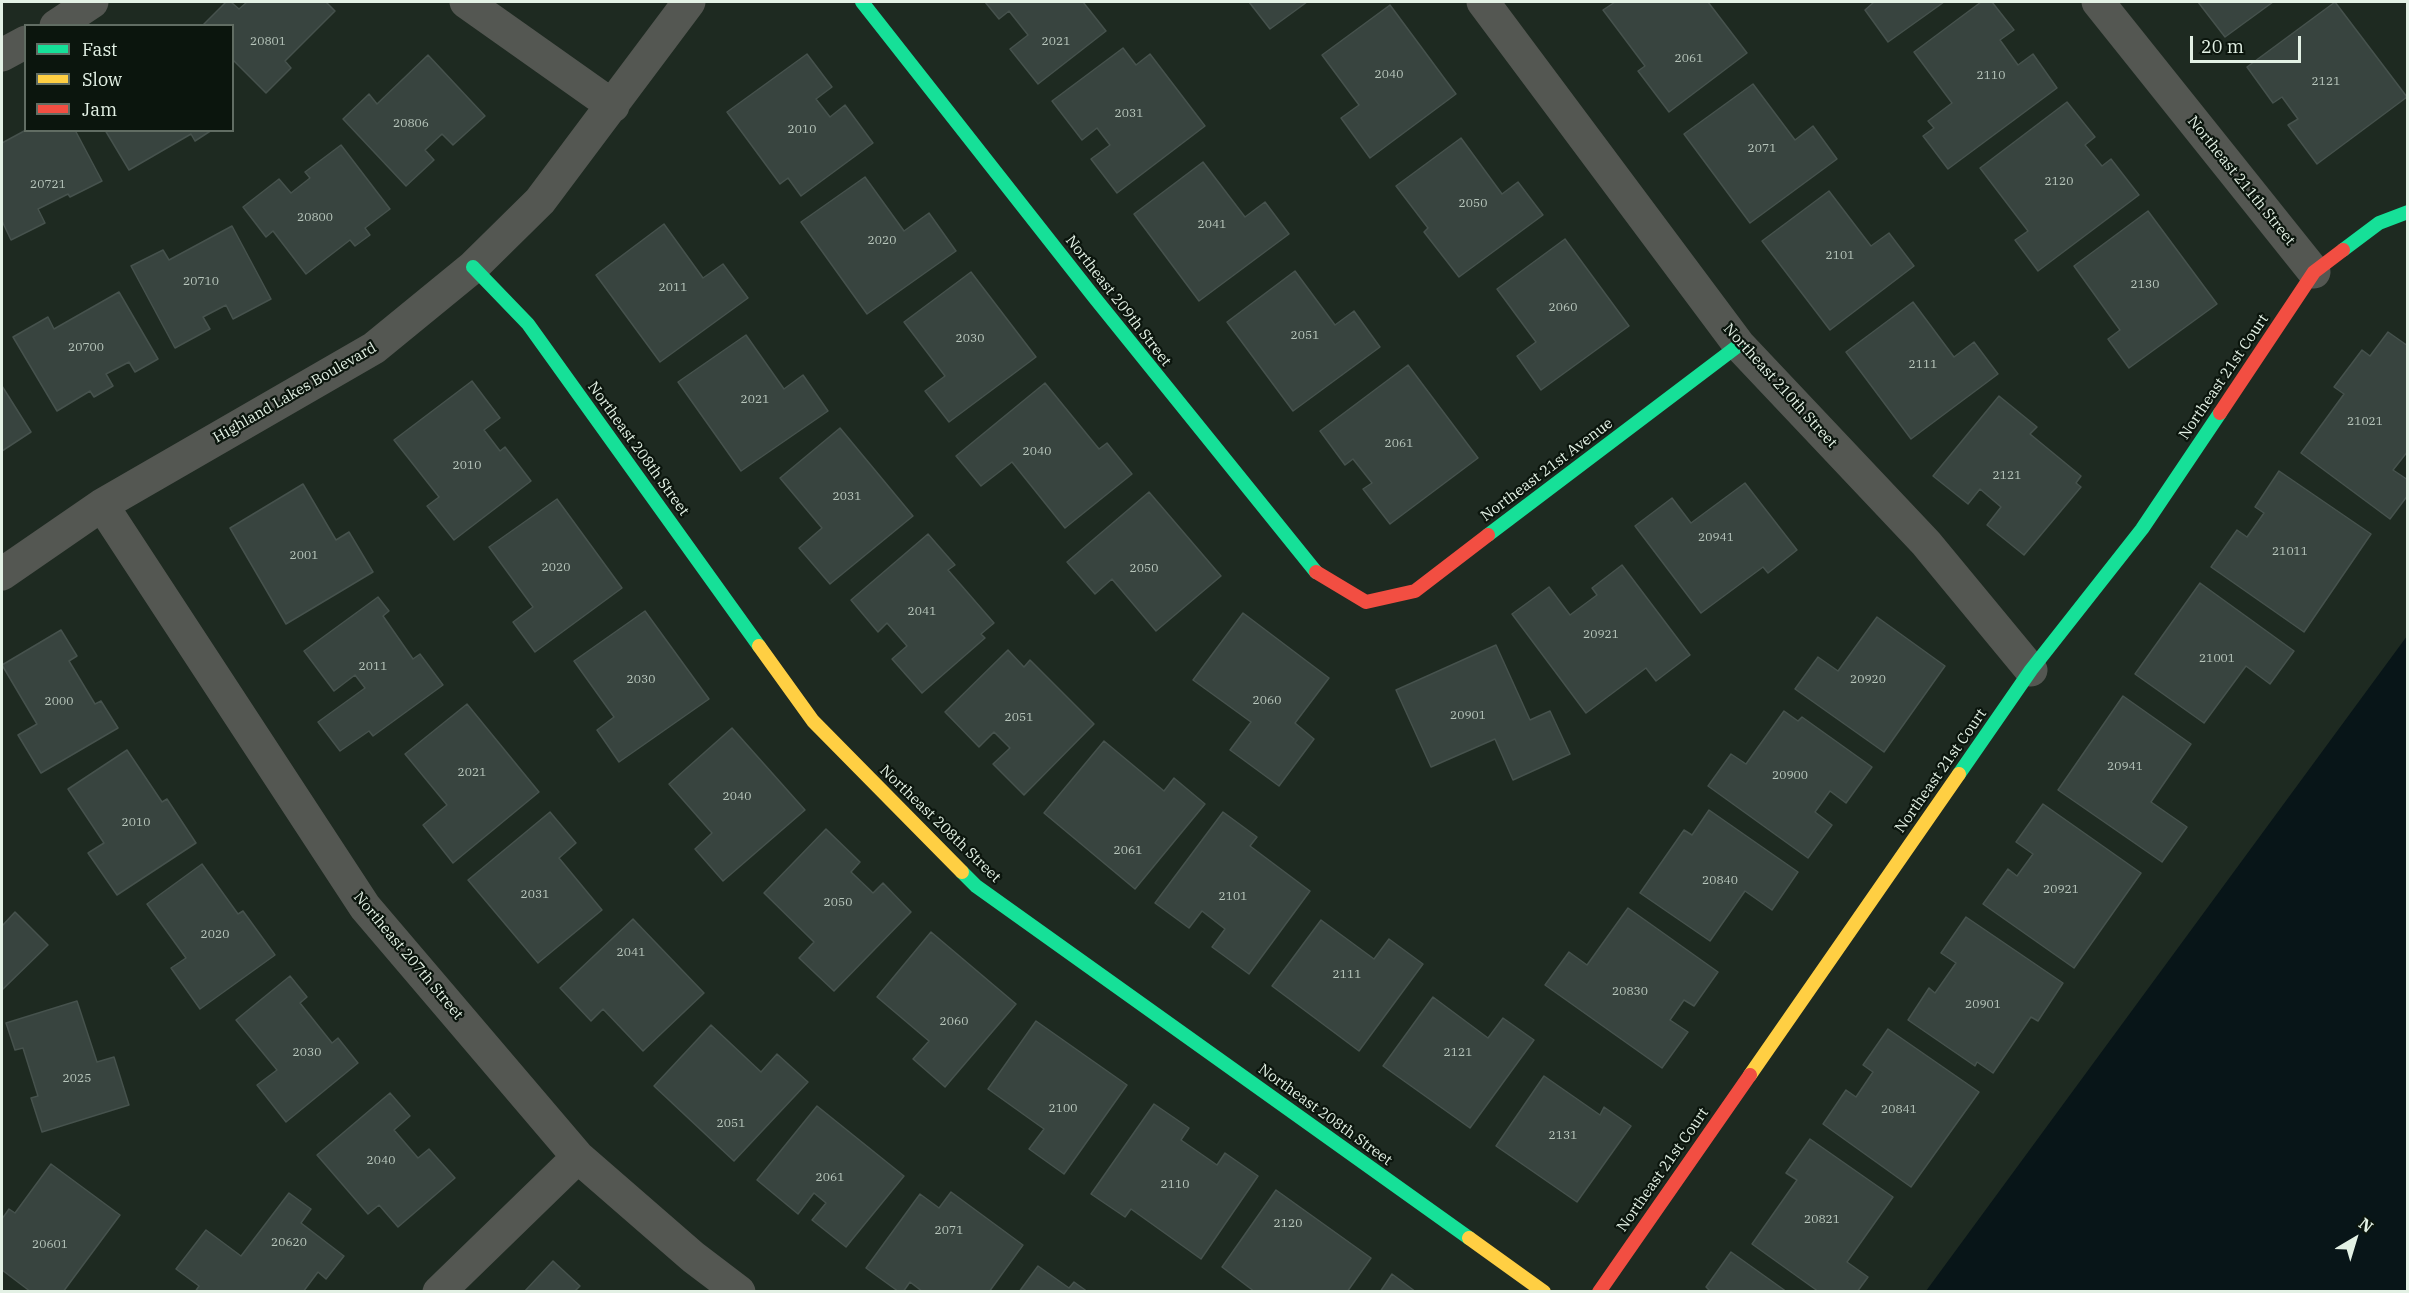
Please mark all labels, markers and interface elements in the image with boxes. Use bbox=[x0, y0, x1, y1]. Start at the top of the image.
legend bbox=[24, 24, 234, 132]
scale bar bbox=[2193, 24, 2304, 62]
house number: 20801 bbox=[250, 35, 286, 49]
house number: 2021 bbox=[1042, 35, 1070, 49]
text: 20 m bbox=[2201, 35, 2244, 58]
text: Fast bbox=[82, 38, 117, 61]
house number: 2061 bbox=[1675, 52, 1703, 66]
text: Slow bbox=[82, 68, 122, 91]
house number: 2040 bbox=[1375, 68, 1403, 82]
house number: 2110 bbox=[1977, 69, 2005, 83]
house number: 2121 bbox=[2312, 75, 2340, 89]
text: Jam bbox=[82, 98, 117, 121]
house number: 2031 bbox=[1115, 107, 1143, 121]
street label: Northeast 211th Street bbox=[2183, 113, 2299, 249]
house number: 20806 bbox=[393, 117, 429, 131]
house number: 2010 bbox=[788, 123, 816, 137]
house number: 2071 bbox=[1748, 142, 1776, 156]
house number: 2120 bbox=[2045, 175, 2073, 189]
house number: 20721 bbox=[30, 178, 66, 192]
house number: 2050 bbox=[1459, 197, 1487, 211]
house number: 20800 bbox=[297, 211, 333, 225]
house number: 2041 bbox=[1198, 218, 1226, 232]
street label: Northeast 209th Street bbox=[1061, 232, 1175, 370]
house number: 2020 bbox=[868, 234, 896, 248]
house number: 2101 bbox=[1826, 249, 1854, 263]
house number: 20710 bbox=[183, 275, 219, 289]
house number: 2130 bbox=[2131, 278, 2159, 292]
house number: 2011 bbox=[659, 281, 687, 295]
house number: 2060 bbox=[1549, 301, 1577, 315]
street label: Northeast 21st Court bbox=[2175, 311, 2273, 443]
street label: Northeast 210th Street bbox=[1719, 320, 1841, 452]
house number: 2051 bbox=[1291, 329, 1319, 343]
house number: 2030 bbox=[956, 332, 984, 346]
street label: Highland Lakes Boulevard bbox=[210, 339, 380, 447]
house number: 20700 bbox=[68, 341, 104, 355]
house number: 2111 bbox=[1909, 358, 1937, 372]
street label: Northeast 208th Street bbox=[583, 379, 693, 519]
house number: 2021 bbox=[741, 393, 769, 407]
street label: Northeast 21st Avenue bbox=[1477, 414, 1617, 526]
house number: 21021 bbox=[2347, 415, 2383, 429]
house number: 2061 bbox=[1385, 437, 1413, 451]
house number: 2040 bbox=[1023, 445, 1051, 459]
house number: 2010 bbox=[453, 459, 481, 473]
house number: 2121 bbox=[1993, 469, 2021, 483]
house number: 2031 bbox=[833, 490, 861, 504]
house number: 20941 bbox=[1698, 531, 1734, 545]
house number: 21011 bbox=[2272, 545, 2308, 559]
house number: 2001 bbox=[290, 549, 318, 563]
house number: 2020 bbox=[542, 561, 570, 575]
house number: 2050 bbox=[1130, 562, 1158, 576]
house number: 2041 bbox=[908, 605, 936, 619]
house number: 20921 bbox=[1583, 628, 1619, 642]
house number: 21001 bbox=[2199, 652, 2235, 666]
house number: 2011 bbox=[359, 660, 387, 674]
house number: 2030 bbox=[627, 673, 655, 687]
house number: 20920 bbox=[1850, 673, 1886, 687]
house number: 2060 bbox=[1253, 694, 1281, 708]
house number: 2000 bbox=[45, 695, 73, 709]
street label: Northeast 21st Court bbox=[1891, 706, 1991, 836]
house number: 20901 bbox=[1450, 709, 1486, 723]
house number: 2051 bbox=[1005, 711, 1033, 725]
house number: 20941 bbox=[2107, 760, 2143, 774]
street label: Northeast 208th Street bbox=[876, 762, 1004, 886]
house number: 2021 bbox=[458, 766, 486, 780]
house number: 20900 bbox=[1772, 769, 1808, 783]
house number: 2040 bbox=[723, 790, 751, 804]
house number: 2010 bbox=[122, 816, 150, 830]
house number: 2061 bbox=[1114, 844, 1142, 858]
house number: 20840 bbox=[1702, 874, 1738, 888]
house number: 20921 bbox=[2043, 883, 2079, 897]
street label: Northeast 207th Street bbox=[349, 888, 467, 1024]
house number: 2031 bbox=[521, 888, 549, 902]
house number: 2101 bbox=[1219, 890, 1247, 904]
house number: 2050 bbox=[824, 896, 852, 910]
house number: 2020 bbox=[201, 928, 229, 942]
house number: 2041 bbox=[617, 946, 645, 960]
house number: 2111 bbox=[1333, 968, 1361, 982]
house number: 20830 bbox=[1612, 985, 1648, 999]
house number: 20901 bbox=[1965, 998, 2001, 1012]
house number: 2060 bbox=[940, 1015, 968, 1029]
house number: 2030 bbox=[293, 1046, 321, 1060]
house number: 2121 bbox=[1444, 1046, 1472, 1060]
street label: Northeast 208th Street bbox=[1255, 1060, 1395, 1170]
house number: 2025 bbox=[63, 1072, 91, 1086]
house number: 2100 bbox=[1049, 1102, 1077, 1116]
house number: 20841 bbox=[1881, 1103, 1917, 1117]
street label: Northeast 21st Court bbox=[1613, 1105, 1713, 1235]
house number: 2051 bbox=[717, 1117, 745, 1131]
house number: 2131 bbox=[1549, 1129, 1577, 1143]
house number: 2040 bbox=[367, 1154, 395, 1168]
house number: 2061 bbox=[816, 1171, 844, 1185]
house number: 2110 bbox=[1161, 1178, 1189, 1192]
north arrow bbox=[2325, 1209, 2385, 1269]
house number: 20821 bbox=[1804, 1213, 1840, 1227]
text: N bbox=[2355, 1213, 2377, 1237]
house number: 2120 bbox=[1274, 1217, 1302, 1231]
house number: 2071 bbox=[935, 1224, 963, 1238]
house number: 20620 bbox=[271, 1236, 307, 1250]
house number: 20601 bbox=[32, 1238, 68, 1252]

